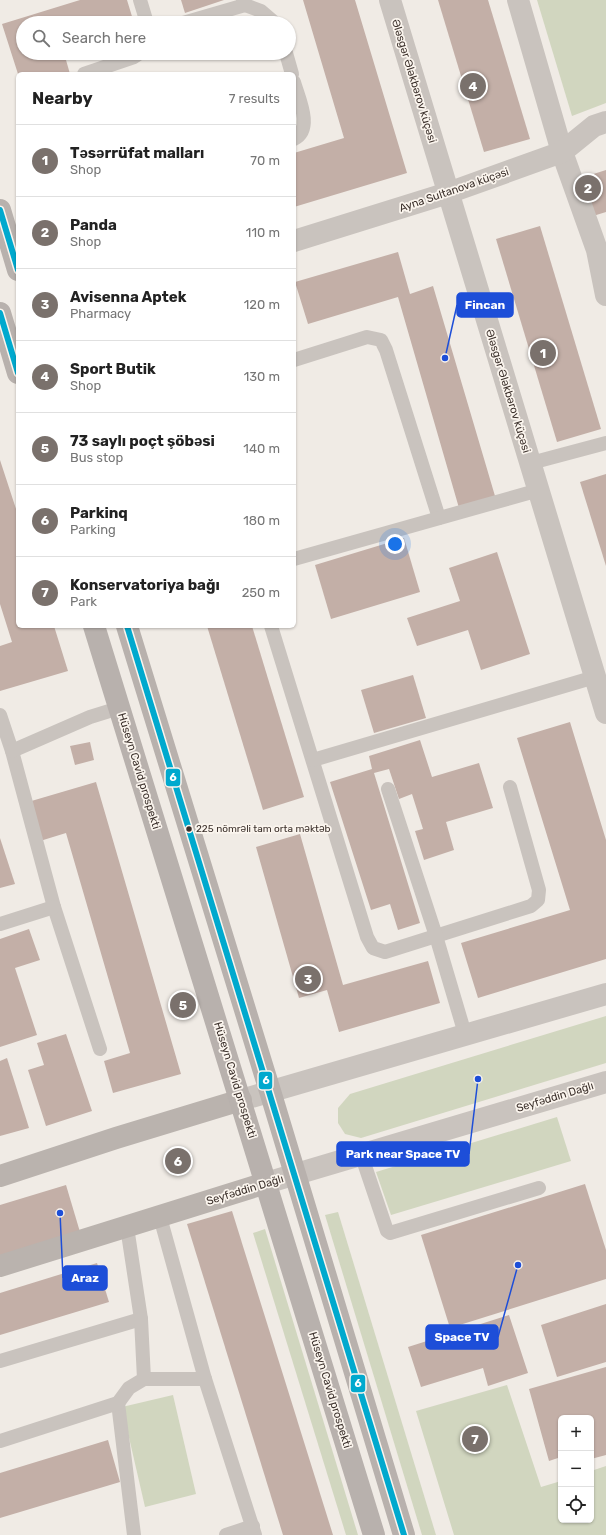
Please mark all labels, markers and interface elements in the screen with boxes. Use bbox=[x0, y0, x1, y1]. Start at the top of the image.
search box bbox=[16, 16, 296, 60]
street label: Ələsgər Ələkbərov küçəsi bbox=[389, 18, 439, 144]
icon: search bbox=[30, 27, 52, 49]
text: Search here bbox=[62, 29, 146, 47]
pin: 4 bbox=[460, 71, 486, 101]
text: Nearby bbox=[32, 88, 93, 108]
text: 7 results bbox=[229, 91, 280, 106]
text: Təsərrüfat malları bbox=[70, 144, 204, 162]
text: 1 bbox=[42, 153, 48, 168]
text: 70 m bbox=[250, 153, 280, 168]
text: Shop bbox=[70, 162, 101, 177]
street label: Ayna Sultanova küçəsi bbox=[397, 165, 511, 215]
pin: 2 bbox=[575, 173, 601, 203]
text: Panda bbox=[70, 216, 117, 234]
text: 2 bbox=[41, 225, 49, 240]
text: 110 m bbox=[246, 225, 280, 240]
text: Shop bbox=[70, 234, 101, 249]
text: Avisenna Aptek bbox=[70, 288, 186, 306]
callout: Fincan bbox=[457, 293, 513, 317]
text: 3 bbox=[41, 297, 49, 312]
text: 120 m bbox=[244, 297, 280, 312]
text: Fincan bbox=[465, 298, 505, 312]
text: Pharmacy bbox=[70, 306, 131, 321]
street label: Ələsgər Ələkbərov küçəsi bbox=[483, 328, 533, 454]
pin: 1 bbox=[530, 338, 556, 368]
text: Sport Butik bbox=[70, 360, 156, 378]
text: 4 bbox=[41, 369, 49, 384]
text: 130 m bbox=[244, 369, 280, 384]
text: Shop bbox=[70, 378, 101, 393]
text: 73 saylı poçt şöbəsi bbox=[70, 432, 215, 450]
text: 5 bbox=[41, 441, 49, 456]
text: 140 m bbox=[243, 441, 280, 456]
text: Bus stop bbox=[70, 450, 123, 465]
text: Parkinq bbox=[70, 504, 128, 522]
text: 6 bbox=[41, 513, 49, 528]
text: 180 m bbox=[243, 513, 280, 528]
text: Parking bbox=[70, 522, 116, 537]
your location bbox=[385, 534, 405, 554]
text: Konservatoriya bağı bbox=[70, 576, 220, 594]
text: 7 bbox=[41, 585, 49, 600]
text: 250 m bbox=[242, 585, 280, 600]
text: Park bbox=[70, 594, 97, 609]
street label: Hüseyn Cavid prospekti bbox=[115, 711, 163, 831]
line badge: 6 bbox=[165, 768, 181, 787]
text: 6 bbox=[169, 771, 177, 784]
place label: 225 nömrəli tam orta məktəb bbox=[196, 823, 331, 835]
marker: 225 nömrəli tam orta məktəb bbox=[184, 824, 194, 834]
pin: 3 bbox=[295, 964, 321, 994]
pin: 5 bbox=[170, 990, 196, 1020]
street label: Hüseyn Cavid prospekti bbox=[211, 1020, 259, 1140]
line badge: 6 bbox=[258, 1071, 273, 1090]
text: 6 bbox=[262, 1074, 270, 1087]
street label: Seyfəddin Dağlı bbox=[515, 1079, 595, 1115]
callout: Park near Space TV bbox=[337, 1142, 469, 1166]
pin: 6 bbox=[165, 1146, 191, 1176]
text: Park near Space TV bbox=[346, 1147, 461, 1161]
street label: Seyfəddin Dağlı bbox=[205, 1172, 285, 1208]
callout: Araz bbox=[63, 1266, 107, 1290]
text: Araz bbox=[71, 1271, 99, 1285]
callout: Space TV bbox=[426, 1325, 498, 1349]
street label: Hüseyn Cavid prospekti bbox=[306, 1330, 354, 1450]
text: Space TV bbox=[435, 1330, 490, 1344]
line badge: 6 bbox=[350, 1374, 366, 1393]
text: 6 bbox=[354, 1377, 362, 1390]
map controls bbox=[558, 1415, 594, 1523]
button: + bbox=[558, 1415, 594, 1451]
pin: 7 bbox=[462, 1424, 488, 1454]
button: − bbox=[558, 1451, 594, 1487]
button: locate bbox=[558, 1487, 594, 1523]

